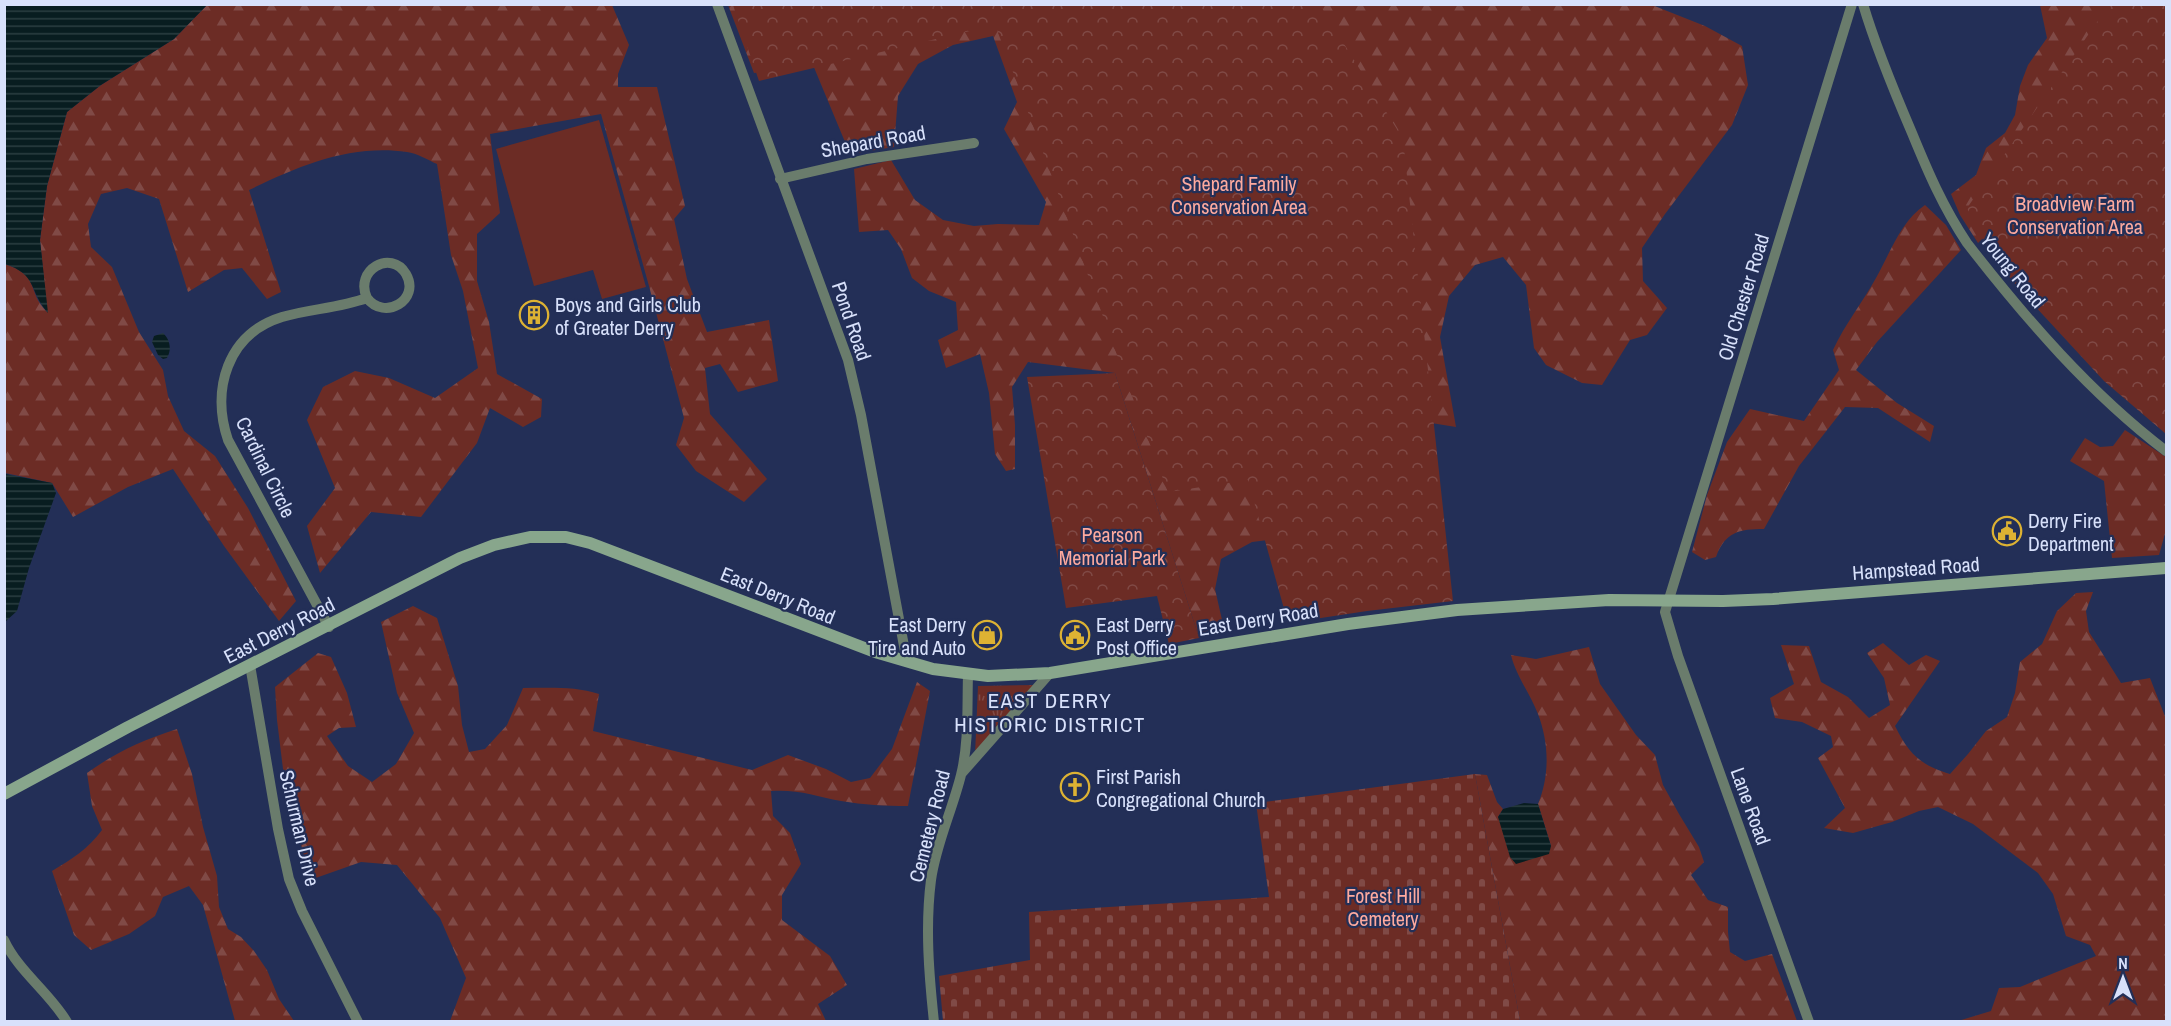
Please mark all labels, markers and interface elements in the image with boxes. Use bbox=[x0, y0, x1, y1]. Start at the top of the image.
street label: Shepard Road bbox=[819, 119, 927, 163]
park label: Shepard Family Conservation Area bbox=[1171, 170, 1307, 220]
park label: Broadview Farm Conservation Area bbox=[2007, 190, 2143, 240]
street label: Young Road bbox=[1974, 227, 2052, 313]
street label: Old Chester Road bbox=[1711, 230, 1775, 364]
street label: Pond Road bbox=[826, 278, 878, 364]
place label: Boys and Girls Club of Greater Derry bbox=[555, 291, 701, 341]
building icon: Boys and Girls Club of Greater Derry bbox=[518, 299, 550, 331]
street label: Cardinal Circle bbox=[230, 412, 302, 522]
place label: Derry Fire Department bbox=[2028, 507, 2114, 557]
public building icon: Derry Fire Department bbox=[1991, 515, 2023, 547]
park label: Pearson Memorial Park bbox=[1059, 521, 1166, 571]
street label: Hampstead Road bbox=[1851, 550, 1981, 586]
street label: East Derry Road bbox=[717, 560, 839, 630]
street label: East Derry Road bbox=[219, 590, 339, 670]
street label: East Derry Road bbox=[1196, 596, 1320, 642]
place label: East Derry Tire and Auto bbox=[868, 611, 967, 661]
place label: East Derry Post Office bbox=[1096, 611, 1177, 661]
shop icon: East Derry Tire and Auto bbox=[971, 619, 1003, 651]
public building icon: East Derry Post Office bbox=[1059, 619, 1091, 651]
district label: EAST DERRY HISTORIC DISTRICT bbox=[954, 686, 1146, 739]
place label: First Parish Congregational Church bbox=[1096, 763, 1266, 813]
street label: Lane Road bbox=[1725, 764, 1777, 848]
street label: Schurman Drive bbox=[274, 767, 326, 889]
street label: Cemetery Road bbox=[902, 767, 956, 885]
church icon: First Parish Congregational Church bbox=[1059, 771, 1091, 803]
park label: Forest Hill Cemetery bbox=[1346, 882, 1420, 932]
north arrow bbox=[2093, 948, 2153, 1008]
text: N bbox=[2118, 952, 2128, 974]

